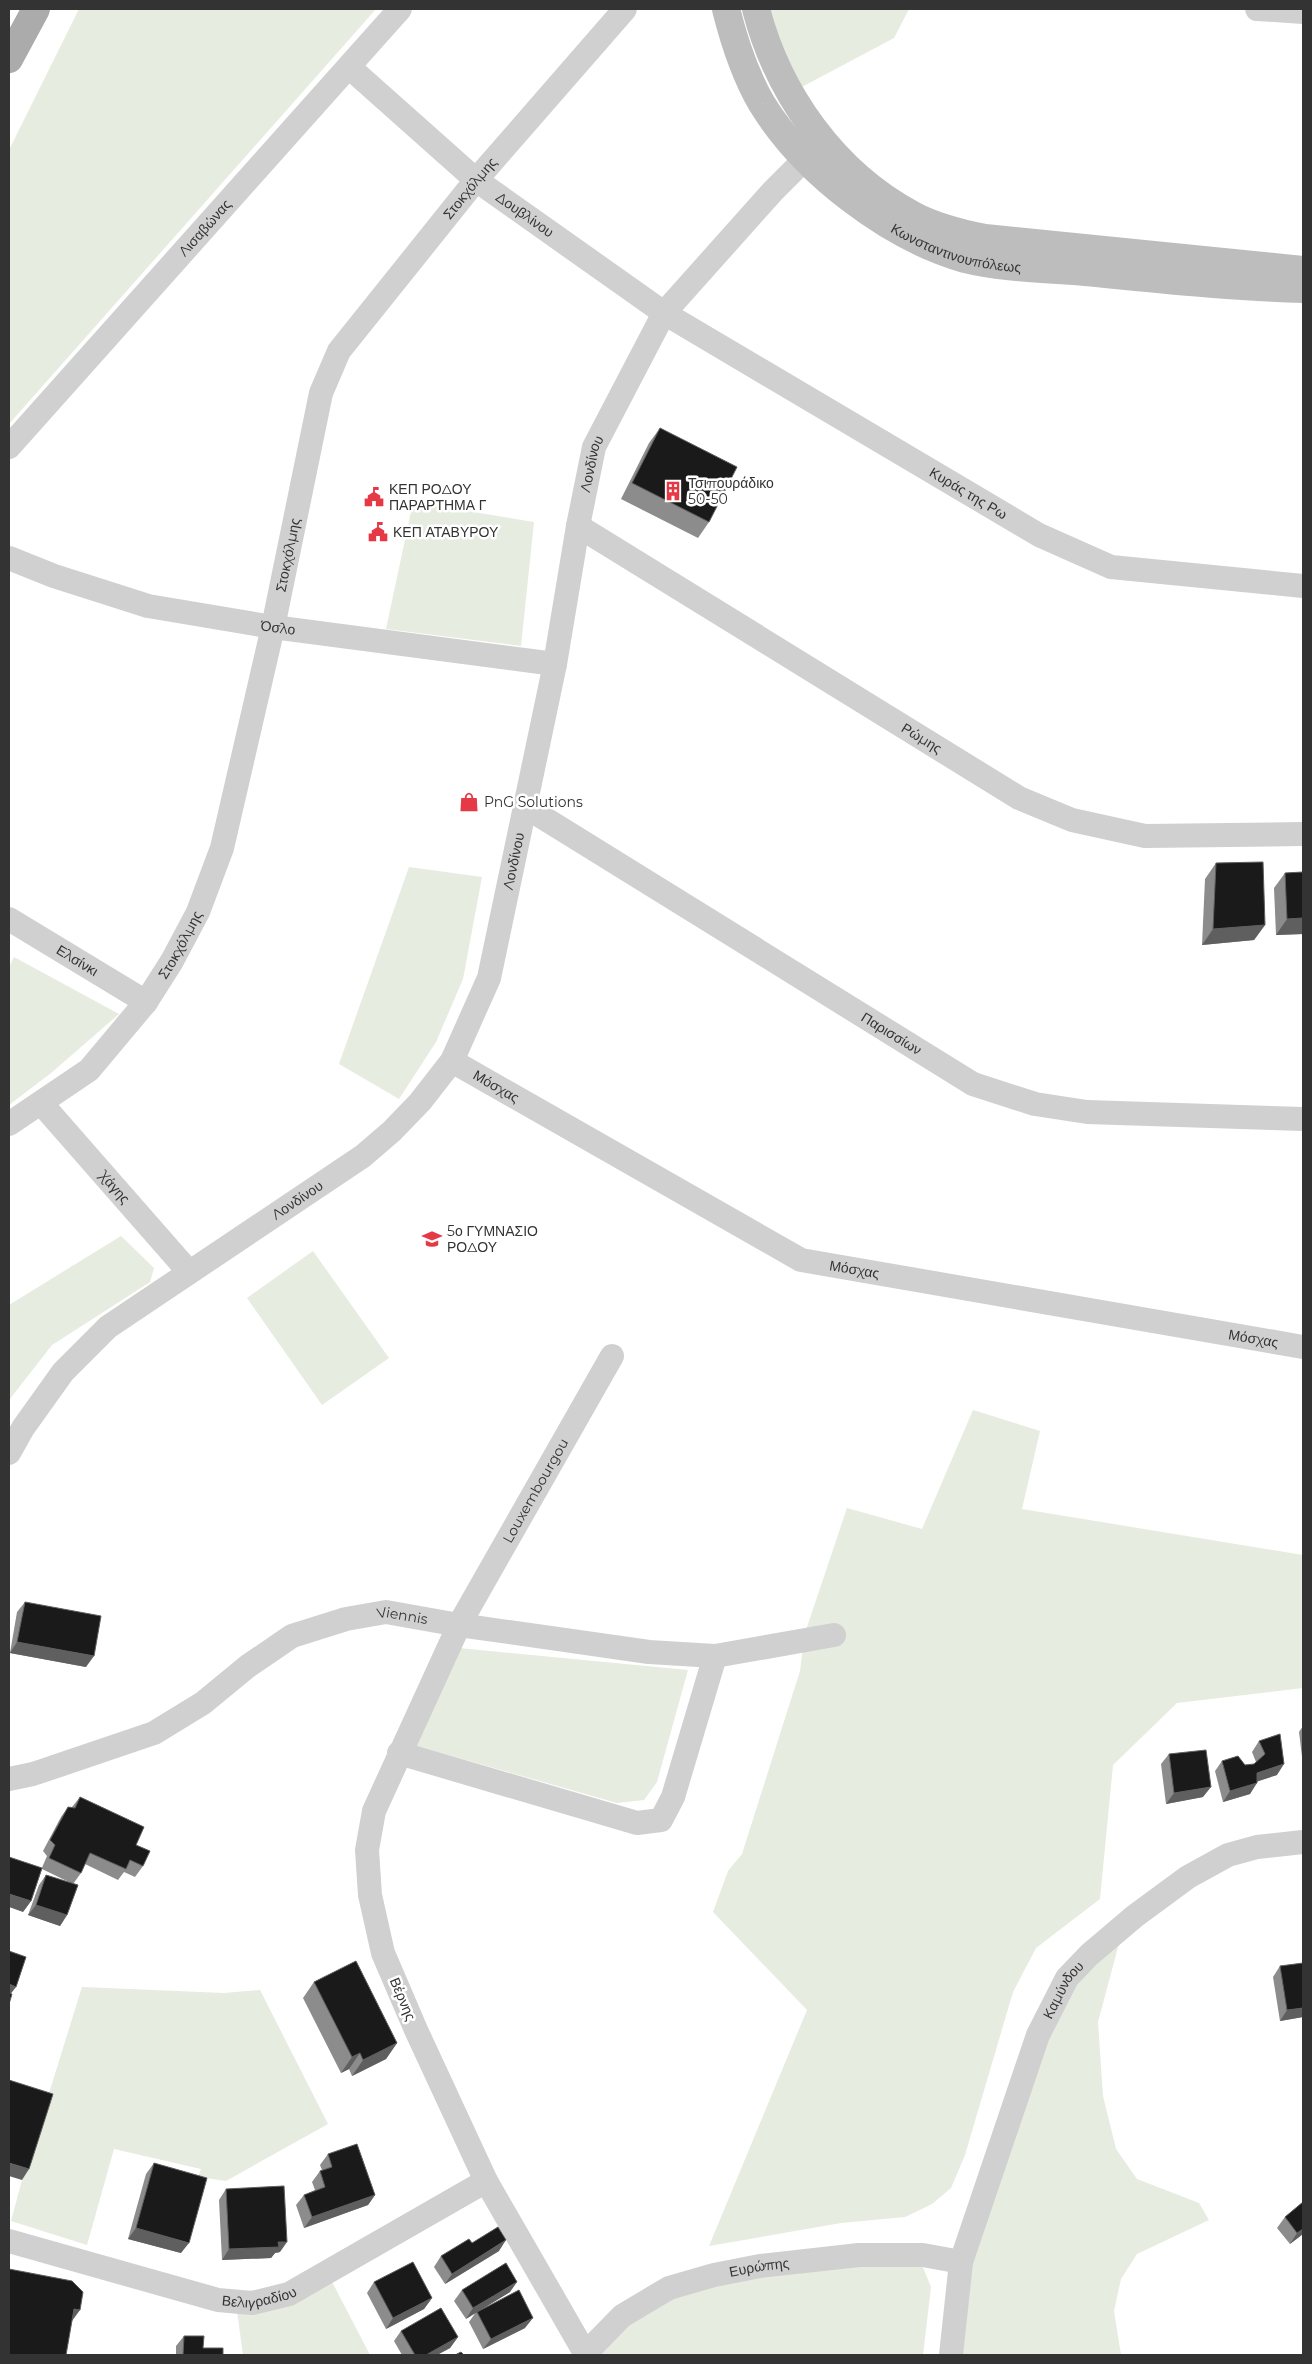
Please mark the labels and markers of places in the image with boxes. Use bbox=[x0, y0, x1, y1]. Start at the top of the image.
place label: Τσιπουράδικο 50-50 bbox=[688, 474, 774, 508]
place label: ΚΕΠ ΡΟΔΟΥ ΠΑΡΑΡΤΗΜΑ Γ bbox=[389, 480, 487, 514]
building icon: Τσιπουράδικο 50-50 bbox=[662, 480, 684, 502]
public building icon: ΚΕΠ ΡΟΔΟΥ ΠΑΡΑΡΤΗΜΑ Γ bbox=[363, 486, 385, 508]
public building icon: ΚΕΠ ΑΤΑΒΥΡΟΥ bbox=[367, 521, 389, 543]
place label: ΚΕΠ ΑΤΑΒΥΡΟΥ bbox=[393, 523, 499, 541]
shop icon: PnG Solutions bbox=[458, 791, 480, 813]
place label: PnG Solutions bbox=[484, 793, 583, 811]
place label: 5ο ΓΥΜΝΑΣΙΟ ΡΟΔΟΥ bbox=[447, 1222, 538, 1256]
school or university icon: 5ο ΓΥΜΝΑΣΙΟ ΡΟΔΟΥ bbox=[421, 1228, 443, 1250]

